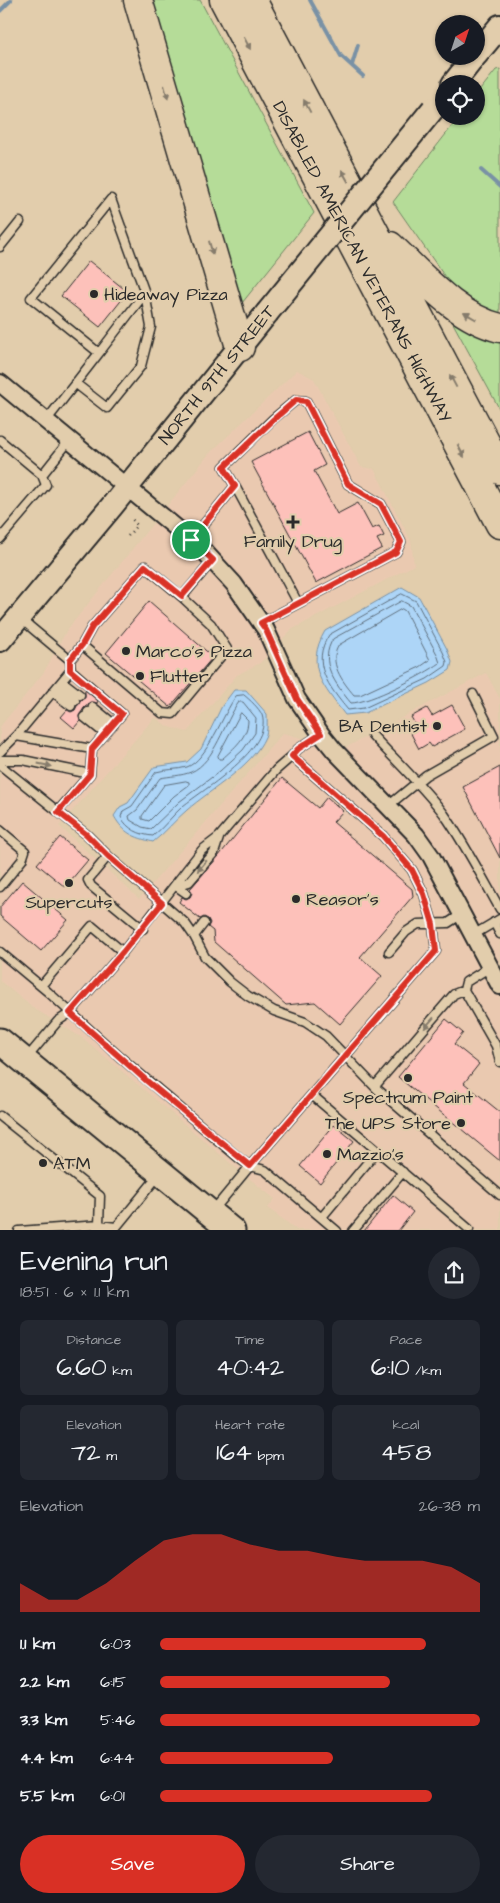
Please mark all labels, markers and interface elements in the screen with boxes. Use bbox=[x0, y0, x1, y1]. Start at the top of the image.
north arrow bbox=[435, 15, 485, 65]
map controls bbox=[435, 15, 485, 125]
one-way arrow bbox=[243, 36, 251, 50]
button: locate bbox=[435, 75, 485, 125]
one-way arrow bbox=[162, 85, 170, 100]
street label: DISABLED AMERICAN VETERANS HIGHWAY bbox=[266, 97, 458, 428]
one-way arrow bbox=[303, 99, 312, 113]
one-way arrow bbox=[340, 169, 349, 182]
one-way arrow bbox=[207, 240, 215, 256]
place label: Hideaway Pizza bbox=[104, 282, 228, 308]
marker: Hideaway Pizza bbox=[88, 288, 100, 300]
street label: NORTH 9TH STREET bbox=[153, 299, 282, 450]
one-way arrow bbox=[463, 312, 478, 320]
one-way arrow bbox=[449, 373, 457, 388]
one-way arrow bbox=[457, 444, 465, 458]
marker: Family Drug bbox=[287, 516, 299, 528]
pin bbox=[170, 519, 212, 561]
icon: arrive bbox=[177, 526, 205, 554]
place label: Family Drug bbox=[244, 529, 342, 555]
place label: Marco's Pizza bbox=[136, 639, 252, 664]
marker: Marco's Pizza bbox=[120, 645, 132, 657]
place label: Flutter bbox=[150, 664, 209, 689]
marker: Flutter bbox=[134, 670, 146, 682]
place label: BA Dentist bbox=[339, 714, 428, 739]
marker: BA Dentist bbox=[431, 720, 443, 732]
one-way arrow bbox=[37, 761, 53, 769]
one-way arrow bbox=[197, 860, 208, 873]
marker: Supercuts bbox=[63, 877, 75, 889]
place label: Reasor's bbox=[306, 887, 379, 912]
place label: Supercuts bbox=[25, 890, 113, 915]
marker: Reasor's bbox=[290, 893, 302, 905]
one-way arrow bbox=[423, 1017, 435, 1029]
marker: Spectrum Paint bbox=[402, 1072, 414, 1084]
place label: Spectrum Paint bbox=[343, 1085, 474, 1110]
place label: The UPS Store bbox=[325, 1111, 451, 1136]
marker: The UPS Store bbox=[455, 1117, 467, 1129]
place label: Mazzio's bbox=[337, 1142, 404, 1167]
marker: Mazzio's bbox=[321, 1148, 333, 1160]
place label: ATM bbox=[53, 1151, 91, 1176]
marker: ATM bbox=[37, 1157, 49, 1169]
text: Evening run bbox=[20, 1242, 168, 1281]
button: share bbox=[428, 1247, 480, 1299]
text: 18:51 · 6 × 1.1 km bbox=[20, 1281, 129, 1303]
text: Distance bbox=[67, 1330, 121, 1350]
text: Time bbox=[235, 1330, 265, 1350]
text: Pace bbox=[390, 1330, 422, 1350]
text: 6.60 bbox=[56, 1350, 107, 1385]
text: 40:42 bbox=[216, 1350, 284, 1385]
text: 6:10 bbox=[371, 1350, 410, 1385]
text: km bbox=[107, 1361, 132, 1381]
text: /km bbox=[410, 1361, 441, 1381]
text: Elevation bbox=[66, 1415, 122, 1435]
text: Heart rate bbox=[215, 1415, 285, 1435]
text: kcal bbox=[393, 1415, 419, 1435]
text: 72 bbox=[71, 1435, 101, 1470]
text: 164 bbox=[216, 1435, 252, 1470]
text: 458 bbox=[381, 1435, 431, 1470]
text: m bbox=[101, 1446, 117, 1466]
text: bpm bbox=[252, 1446, 284, 1466]
text: Elevation bbox=[20, 1495, 83, 1517]
text: 26–38 m bbox=[418, 1495, 480, 1517]
text: 1.1 km bbox=[20, 1633, 55, 1655]
text: 6:03 bbox=[100, 1633, 131, 1655]
text: 2.2 km bbox=[20, 1671, 69, 1693]
text: 6:15 bbox=[100, 1671, 126, 1693]
text: 3.3 km bbox=[20, 1709, 67, 1731]
text: 5:46 bbox=[100, 1709, 135, 1731]
text: 4.4 km bbox=[20, 1747, 73, 1769]
text: 6:44 bbox=[100, 1747, 134, 1769]
text: 5.5 km bbox=[20, 1785, 74, 1807]
text: 6:01 bbox=[100, 1785, 125, 1807]
button: Save bbox=[20, 1835, 245, 1893]
button: Share bbox=[255, 1835, 480, 1893]

